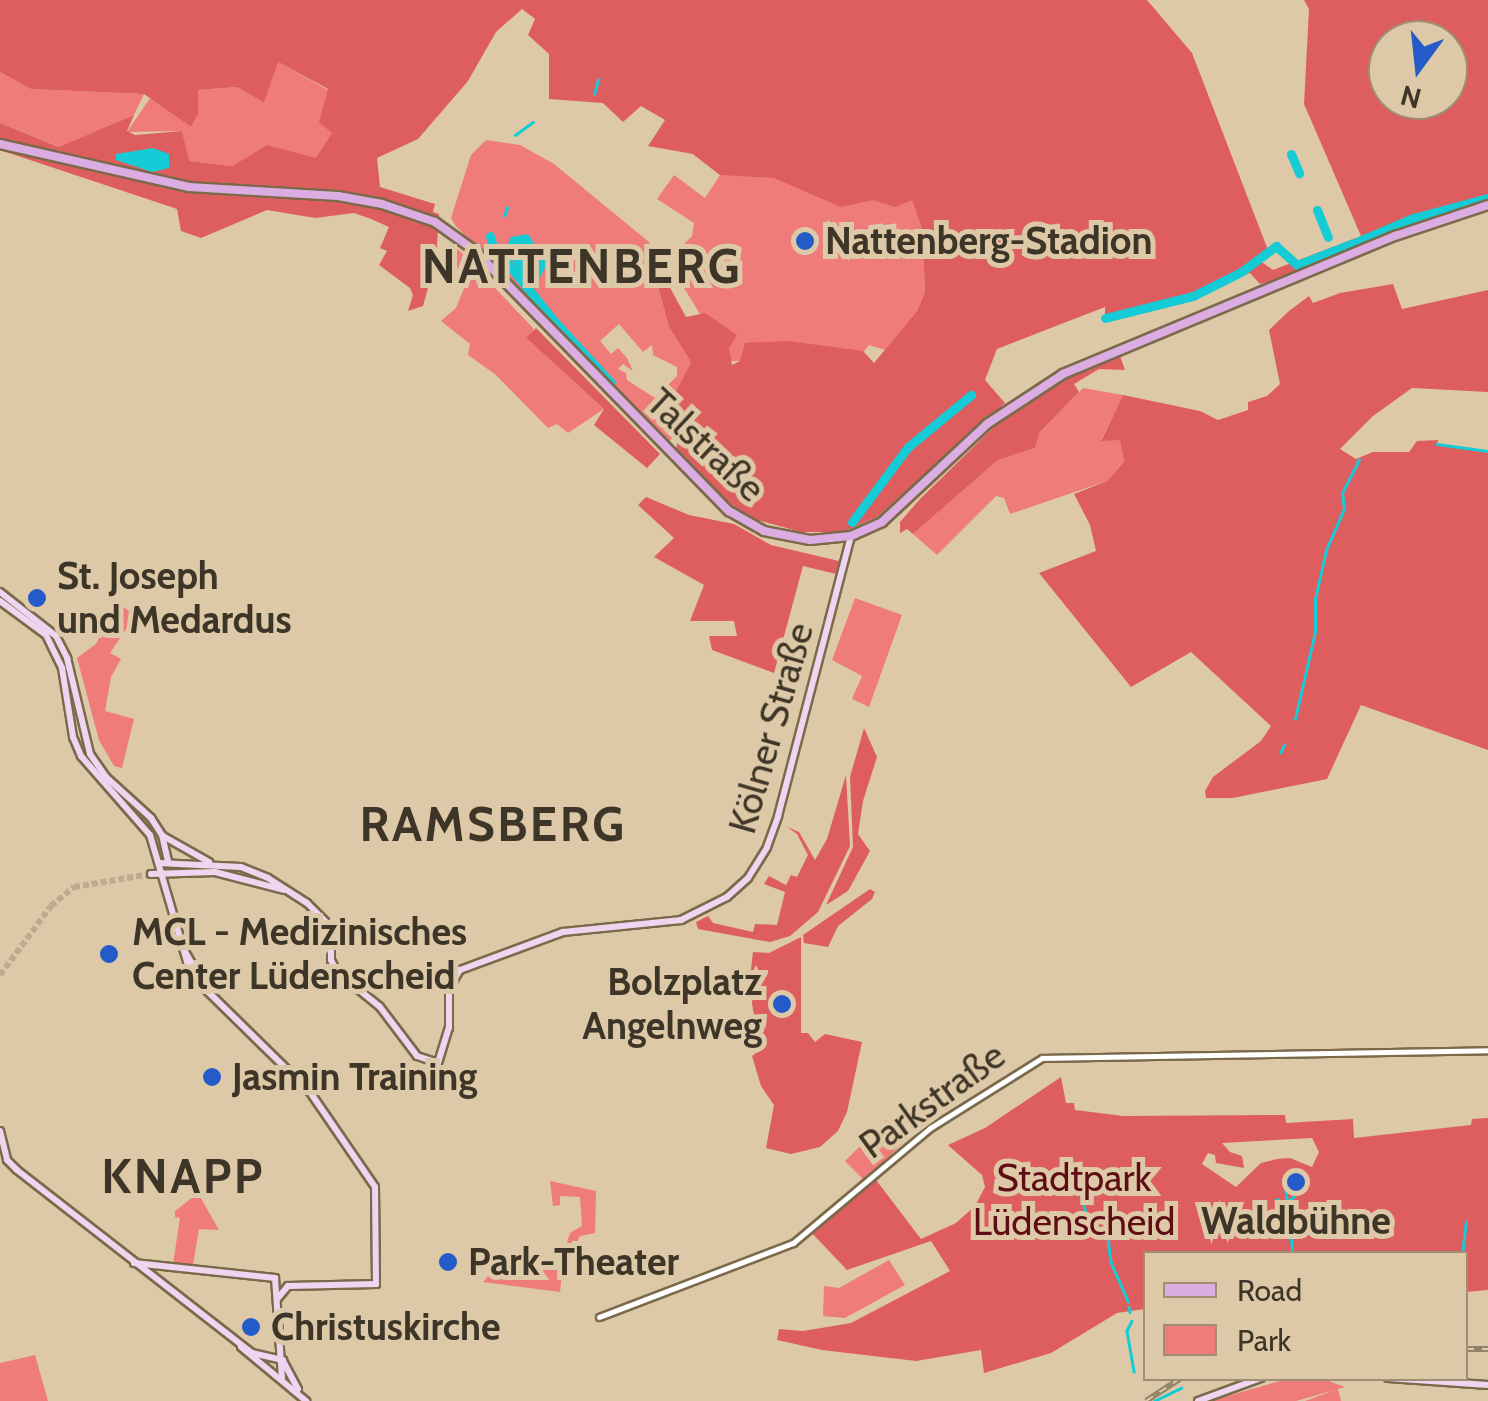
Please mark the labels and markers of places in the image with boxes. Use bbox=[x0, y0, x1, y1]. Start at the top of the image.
place label: Nattenberg-Stadion bbox=[825, 218, 1152, 264]
marker: Nattenberg-Stadion bbox=[794, 230, 816, 252]
place label: St. Joseph und Medardus bbox=[57, 553, 291, 642]
marker: St. Joseph und Medardus bbox=[26, 587, 48, 609]
place label: MCL - Medizinisches Center Lüdenscheid bbox=[132, 909, 467, 998]
marker: MCL - Medizinisches Center Lüdenscheid bbox=[96, 941, 122, 967]
place label: Bolzplatz Angelnweg bbox=[582, 959, 762, 1048]
marker: Bolzplatz Angelnweg bbox=[771, 993, 793, 1015]
place label: Jasmin Training bbox=[232, 1054, 477, 1100]
marker: Jasmin Training bbox=[201, 1066, 223, 1088]
marker: Waldbühne bbox=[1285, 1171, 1307, 1193]
place label: Waldbühne bbox=[1201, 1198, 1391, 1244]
place label: Park-Theater bbox=[468, 1239, 679, 1285]
marker: Park-Theater bbox=[437, 1251, 459, 1273]
place label: Christuskirche bbox=[271, 1304, 500, 1350]
marker: Christuskirche bbox=[240, 1316, 262, 1338]

